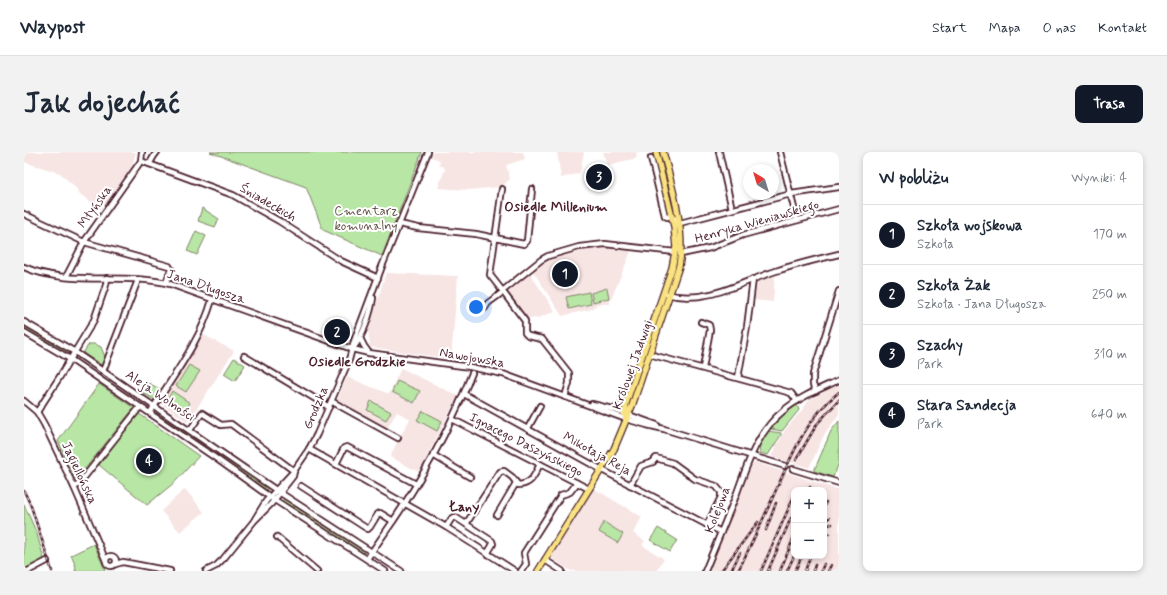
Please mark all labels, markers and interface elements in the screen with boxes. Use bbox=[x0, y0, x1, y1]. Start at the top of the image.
text: Waypost bbox=[20, 15, 85, 40]
text: Start bbox=[932, 19, 967, 37]
text: Mapa bbox=[989, 19, 1021, 37]
text: O nas bbox=[1043, 19, 1076, 37]
text: Kontakt bbox=[1098, 19, 1147, 37]
button: Trasa bbox=[1075, 85, 1143, 123]
text: Jak dojechać bbox=[24, 86, 180, 123]
pin: 3 bbox=[586, 162, 612, 192]
north arrow bbox=[743, 164, 779, 200]
text: W pobliżu bbox=[879, 167, 948, 189]
text: Wyniki: 4 bbox=[1071, 170, 1127, 187]
street label: Śniadeckich bbox=[237, 179, 300, 226]
street label: Młyńska bbox=[74, 182, 116, 232]
street label: Henryka Wieniawskiego bbox=[693, 196, 822, 250]
district label: Osiedle Millenium bbox=[504, 198, 608, 216]
park label: Cmentarz komunalny bbox=[334, 203, 398, 235]
text: Szkoła wojskowa bbox=[917, 216, 1022, 236]
text: 1 bbox=[889, 226, 895, 243]
text: 170 m bbox=[1093, 226, 1127, 243]
text: Szkoła bbox=[917, 236, 954, 253]
pin: 1 bbox=[552, 259, 578, 289]
street label: Jana Długosza bbox=[164, 266, 248, 308]
text: Szkoła Żak bbox=[917, 276, 990, 296]
text: 2 bbox=[889, 286, 895, 303]
text: 250 m bbox=[1092, 286, 1127, 303]
text: Szkoła · Jana Długosza bbox=[917, 296, 1046, 313]
your location bbox=[466, 297, 486, 317]
pin: 2 bbox=[324, 317, 350, 347]
street label: Królowej Jadwigi bbox=[609, 318, 657, 412]
text: Szachy bbox=[917, 336, 963, 356]
street label: Nawojowska bbox=[438, 344, 506, 372]
text: 3 bbox=[889, 346, 895, 363]
text: 310 m bbox=[1094, 346, 1127, 363]
district label: Osiedle Grodzkie bbox=[308, 353, 406, 371]
text: Park bbox=[917, 356, 943, 373]
street label: Aleja Wolności bbox=[122, 367, 198, 426]
street label: Grodzka bbox=[299, 384, 333, 432]
text: Stara Sandecja bbox=[917, 396, 1016, 416]
text: 4 bbox=[888, 406, 896, 423]
text: 640 m bbox=[1091, 406, 1127, 423]
street label: Ignacego Daszyńskiego bbox=[466, 409, 585, 482]
text: Park bbox=[917, 416, 943, 433]
street label: Mikołaja Reja bbox=[560, 428, 634, 480]
street label: Jagiellońska bbox=[55, 439, 101, 508]
pin: 4 bbox=[136, 446, 162, 476]
street label: Kolejowa bbox=[701, 484, 735, 536]
map controls bbox=[791, 487, 827, 559]
button: + bbox=[791, 487, 827, 523]
district label: Łany bbox=[449, 498, 479, 516]
button: − bbox=[791, 523, 827, 559]

